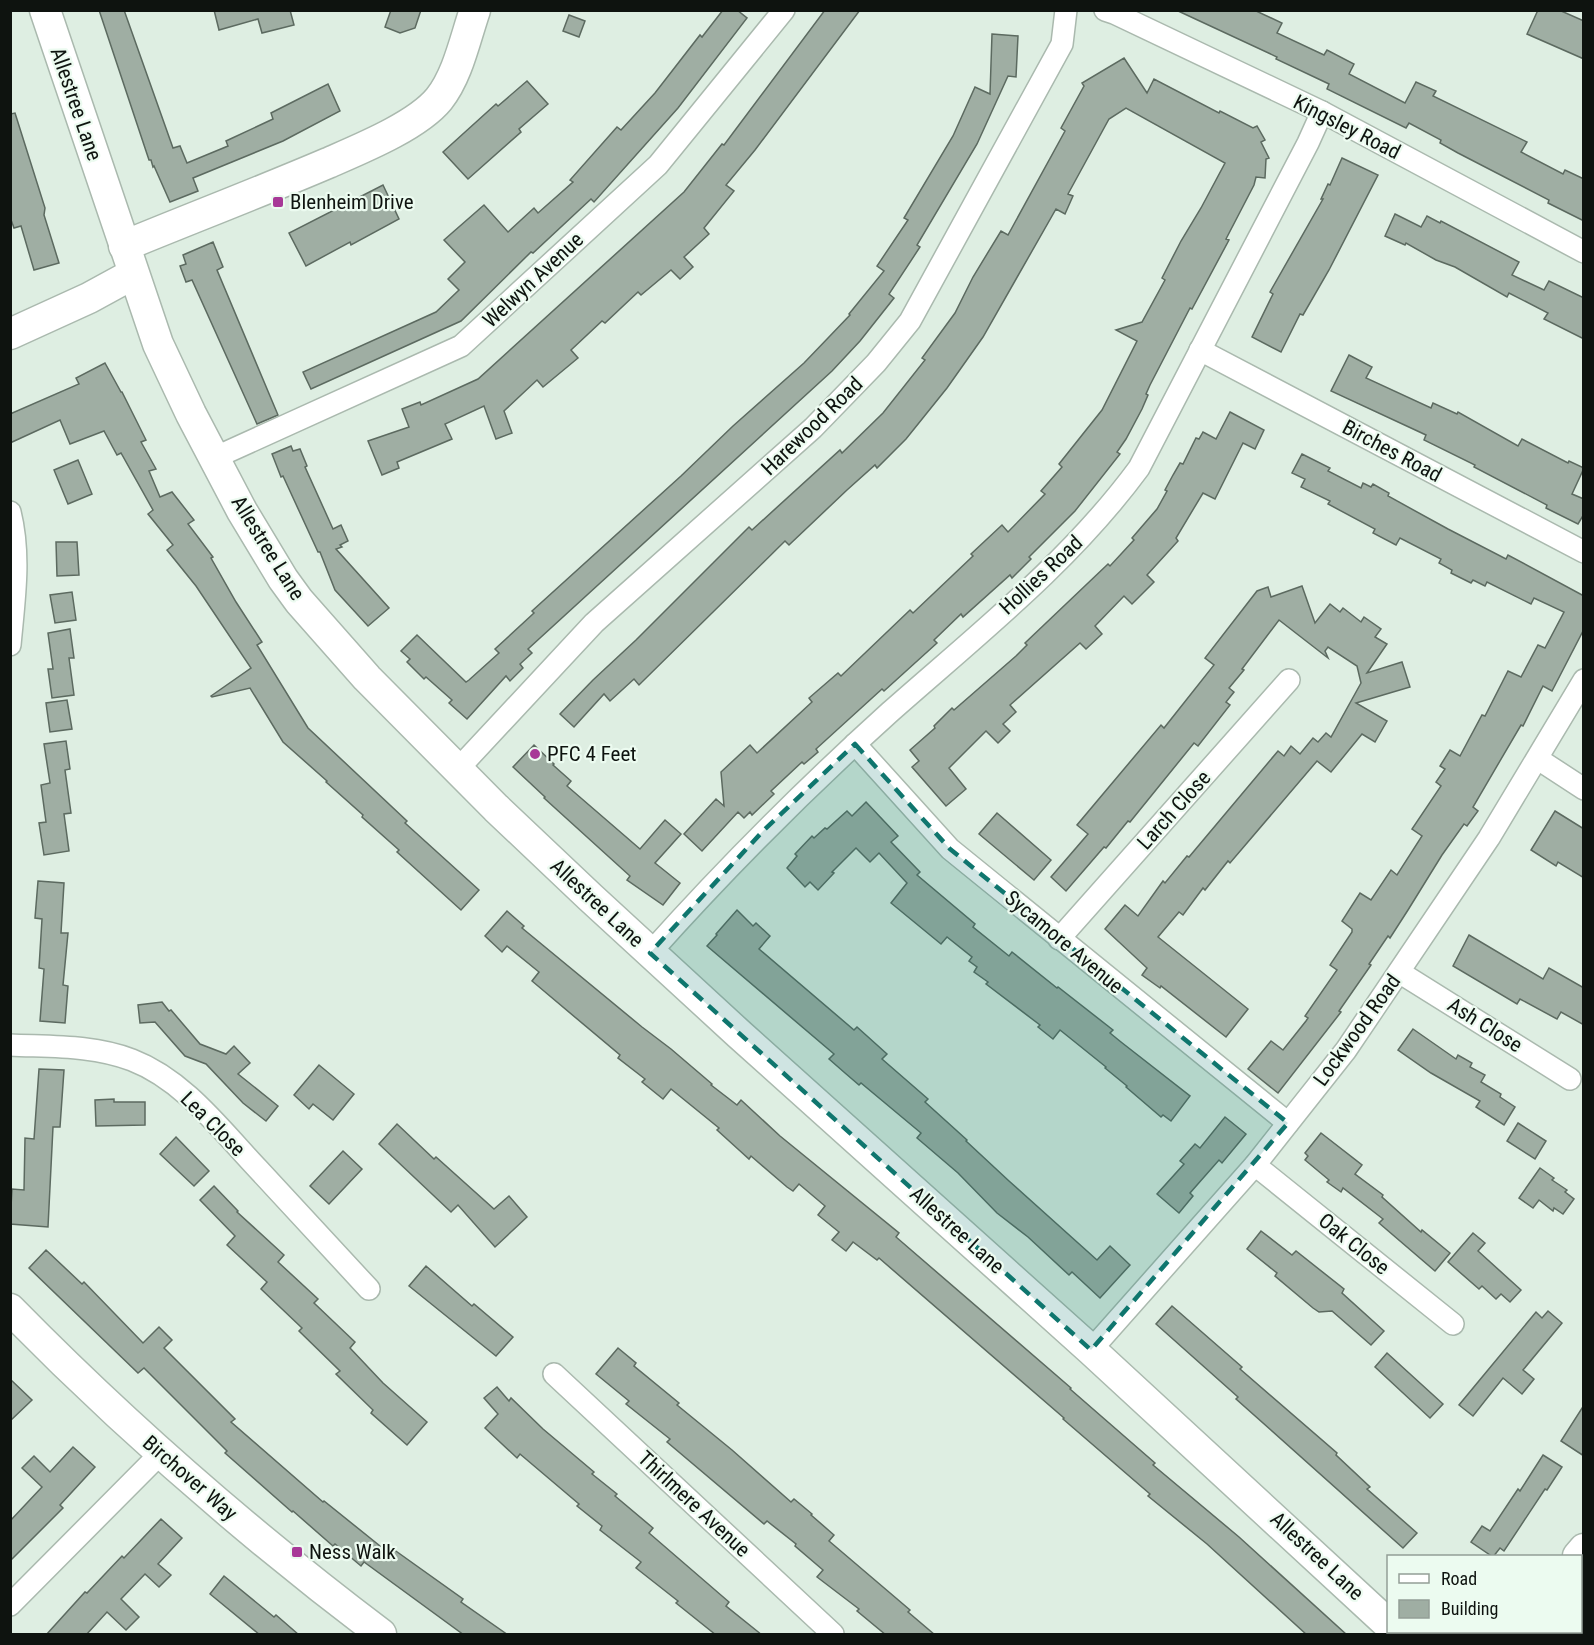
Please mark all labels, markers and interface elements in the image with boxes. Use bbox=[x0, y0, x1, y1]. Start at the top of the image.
street label: Allestree Lane bbox=[45, 44, 107, 164]
street label: Kingsley Road bbox=[1290, 90, 1404, 164]
place label: Blenheim Drive bbox=[290, 190, 414, 214]
marker: Blenheim Drive bbox=[271, 195, 285, 209]
street label: Welwyn Avenue bbox=[478, 227, 588, 332]
street label: Harewood Road bbox=[756, 372, 868, 480]
street label: Birches Road bbox=[1338, 415, 1446, 487]
street label: Allestree Lane bbox=[227, 492, 310, 605]
street label: Hollies Road bbox=[995, 531, 1087, 619]
place label: PFC 4 Feet bbox=[547, 742, 636, 766]
marker: PFC 4 Feet bbox=[528, 747, 542, 761]
street label: Larch Close bbox=[1132, 766, 1216, 854]
street label: Allestree Lane bbox=[546, 854, 649, 952]
street label: Sycamore Avenue bbox=[1000, 886, 1128, 999]
street label: Lockwood Road bbox=[1309, 970, 1405, 1090]
street label: Ash Close bbox=[1443, 993, 1527, 1057]
street label: Lea Close bbox=[176, 1087, 250, 1161]
street label: Allestree Lane bbox=[905, 1182, 1009, 1279]
street label: Oak Close bbox=[1314, 1208, 1394, 1280]
street label: Birchover Way bbox=[138, 1431, 242, 1526]
street label: Thirlmere Avenue bbox=[633, 1446, 755, 1562]
street label: Allestree Lane bbox=[1266, 1507, 1369, 1605]
place label: Ness Walk bbox=[309, 1540, 396, 1564]
marker: Ness Walk bbox=[290, 1545, 304, 1559]
legend bbox=[1387, 1555, 1582, 1633]
text: Road bbox=[1441, 1568, 1477, 1589]
text: Building bbox=[1441, 1598, 1498, 1619]

